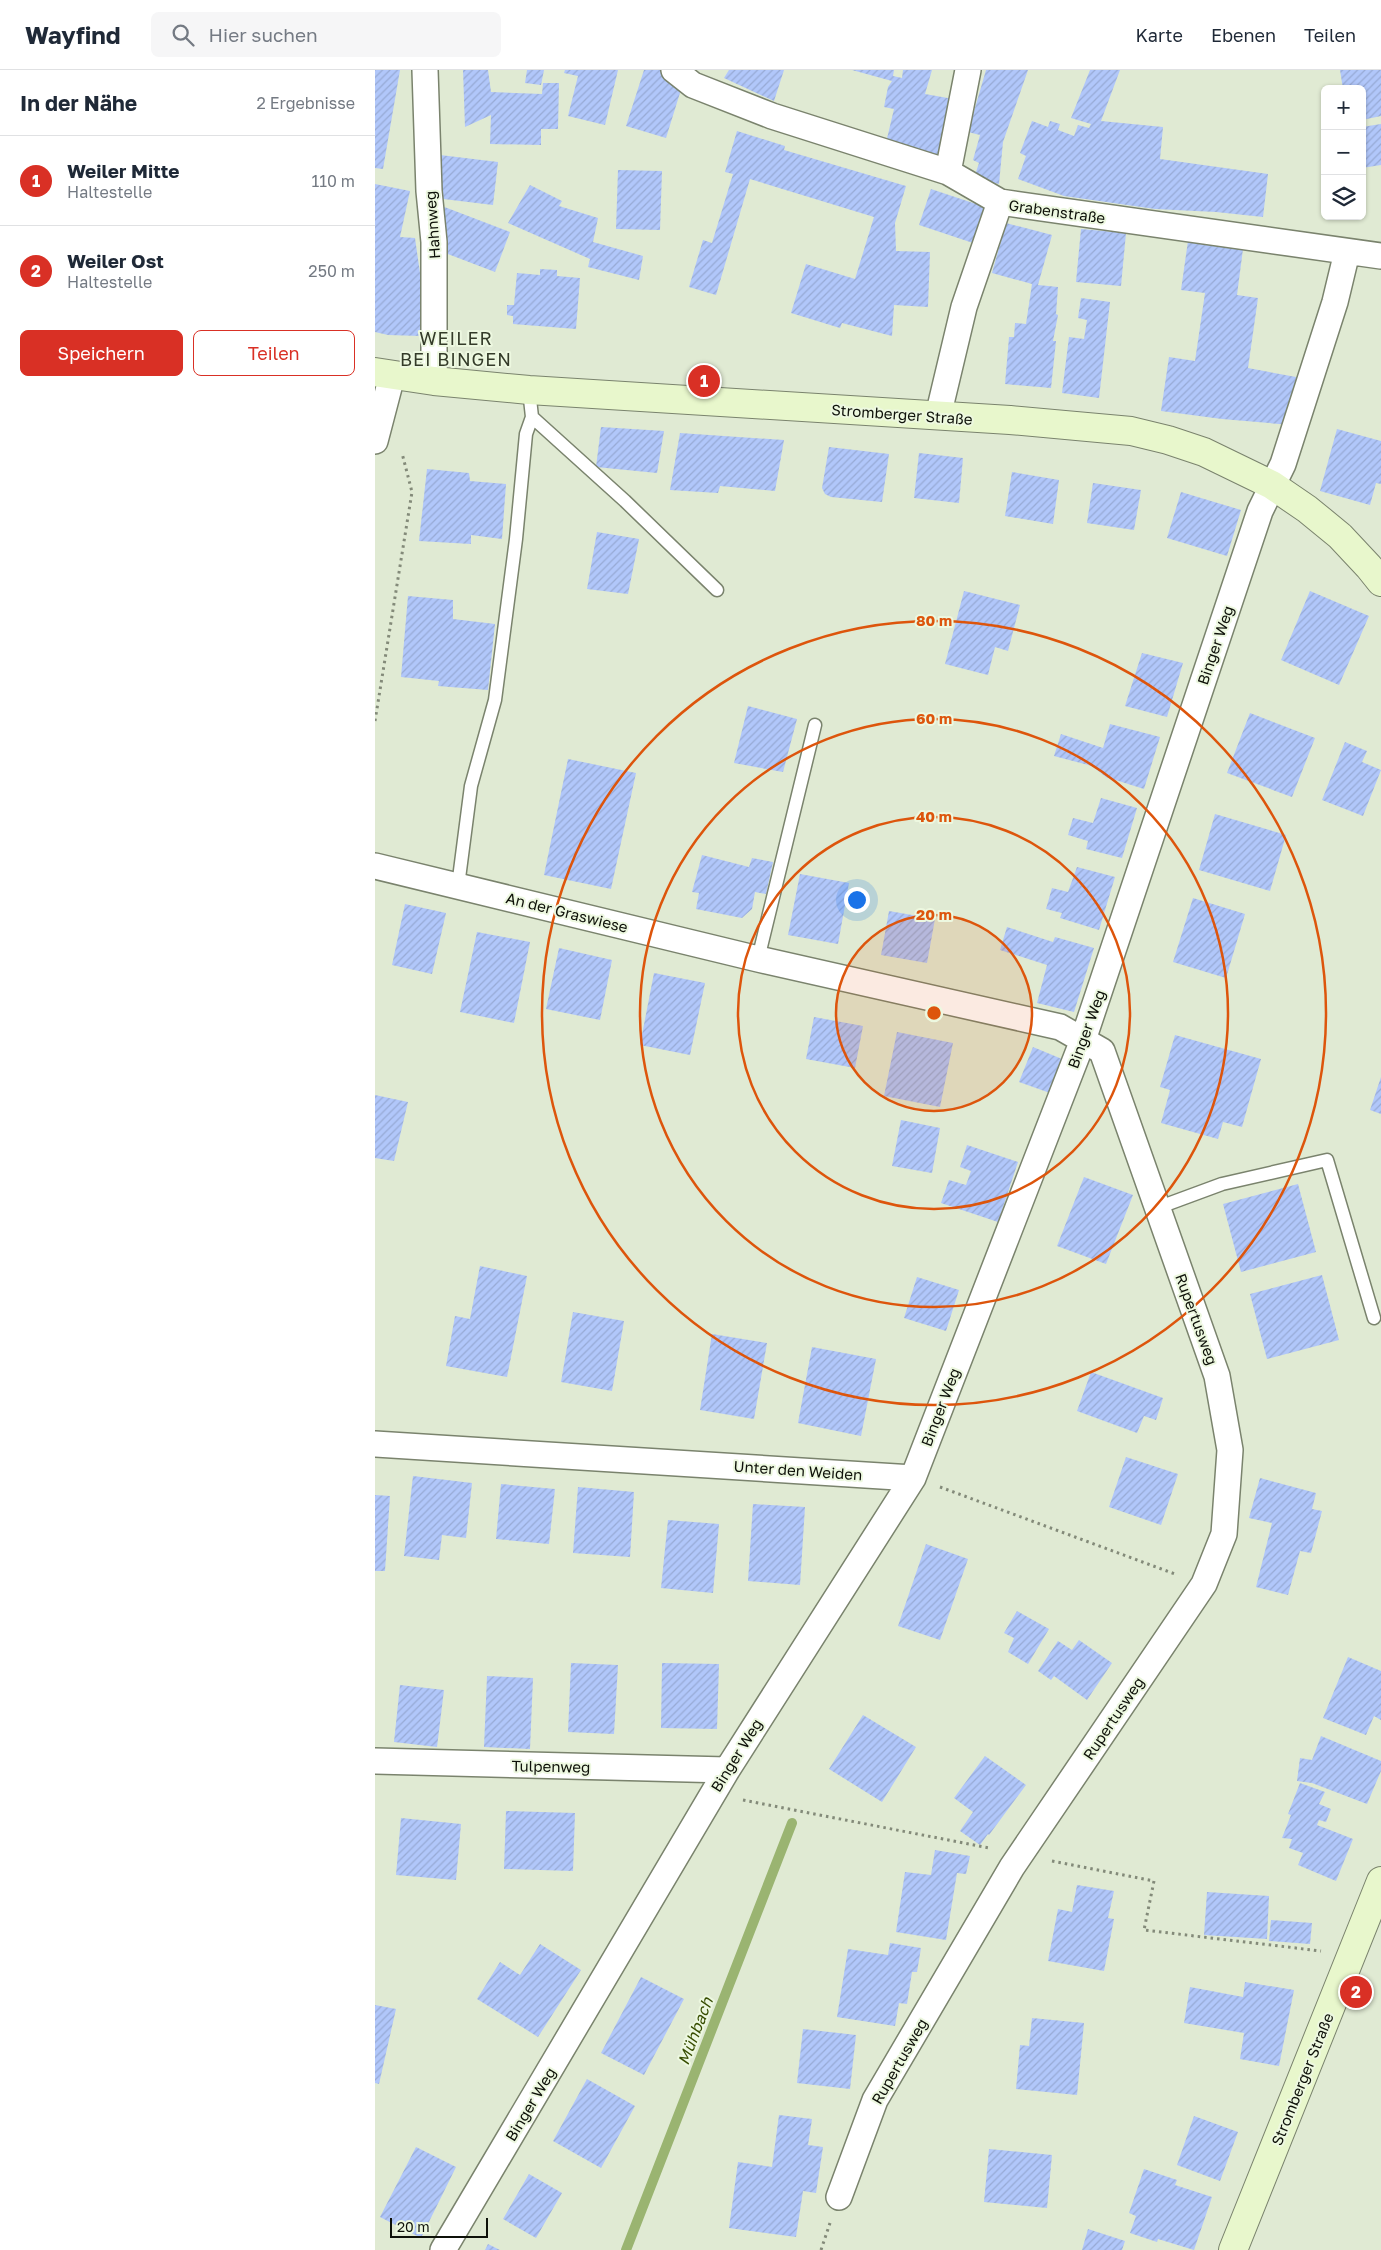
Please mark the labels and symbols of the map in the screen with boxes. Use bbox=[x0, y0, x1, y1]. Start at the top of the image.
street label: Hahnweg bbox=[421, 190, 443, 260]
street label: Grabenstraße bbox=[1008, 195, 1107, 227]
district label: WEILER BEI BINGEN bbox=[400, 327, 512, 370]
pin: 1 bbox=[688, 362, 720, 400]
street label: Stromberger Straße bbox=[831, 400, 973, 428]
street label: Binger Weg bbox=[1193, 603, 1237, 687]
text: 80 m bbox=[916, 611, 952, 629]
text: 60 m bbox=[916, 709, 952, 727]
text: 40 m bbox=[916, 807, 952, 825]
your location bbox=[844, 887, 870, 913]
street label: An der Graswiese bbox=[504, 888, 630, 936]
text: 20 m bbox=[916, 905, 952, 923]
street label: Binger Weg bbox=[1063, 987, 1109, 1071]
centre of rings bbox=[925, 1004, 943, 1022]
street label: Rupertusweg bbox=[1172, 1271, 1222, 1367]
street label: Binger Weg bbox=[917, 1365, 963, 1449]
street label: Unter den Weiden bbox=[733, 1457, 863, 1483]
street label: Rupertusweg bbox=[1079, 1673, 1147, 1763]
street label: Binger Weg bbox=[706, 1715, 766, 1795]
street label: Tulpenweg bbox=[511, 1756, 591, 1776]
pin: 2 bbox=[1340, 1973, 1372, 2011]
water label: Mühbach bbox=[673, 1993, 717, 2068]
street label: Stromberger Straße bbox=[1267, 2010, 1337, 2148]
street label: Rupertusweg bbox=[867, 2015, 931, 2107]
street label: Binger Weg bbox=[501, 2064, 559, 2144]
scale bar bbox=[390, 2215, 487, 2238]

